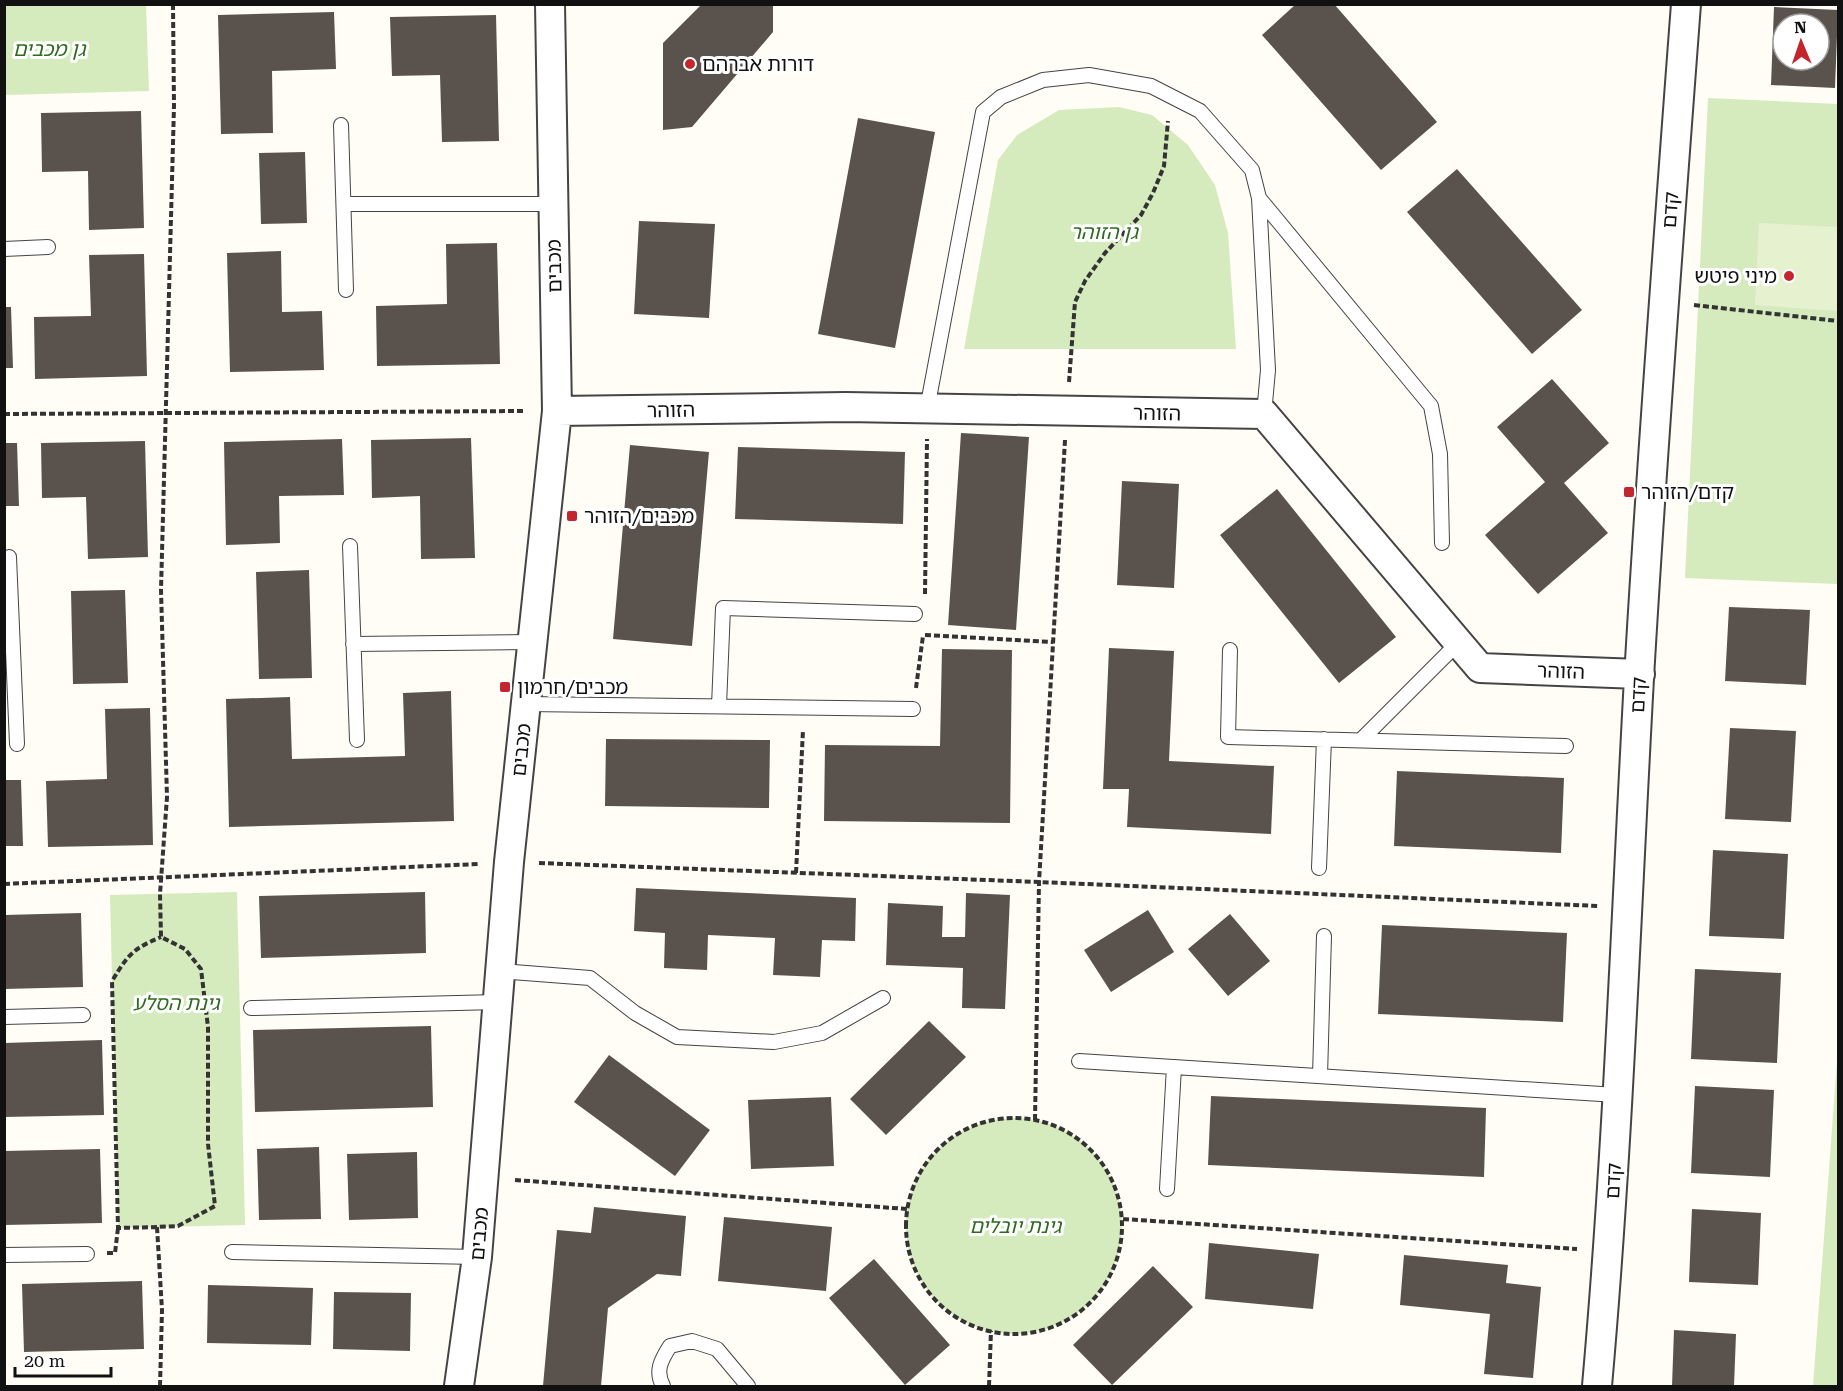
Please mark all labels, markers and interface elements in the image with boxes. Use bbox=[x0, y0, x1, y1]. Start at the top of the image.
north arrow bbox=[1771, 12, 1831, 72]
text: N bbox=[1794, 18, 1807, 37]
park label: גן מכבים bbox=[13, 37, 87, 61]
place label: דורות אברהם bbox=[702, 52, 814, 76]
marker: דורות אברהם bbox=[683, 57, 697, 71]
street label: קדם bbox=[1657, 191, 1683, 229]
park label: גן הזוהר bbox=[1070, 220, 1139, 244]
street label: מכבים bbox=[542, 239, 566, 293]
place label: מיני פיטש bbox=[1695, 264, 1777, 288]
marker: מיני פיטש bbox=[1782, 269, 1796, 283]
street label: הזוהר bbox=[647, 398, 695, 422]
street label: הזוהר bbox=[1133, 401, 1181, 425]
place label: קדם/הזוהר bbox=[1641, 480, 1734, 504]
marker: קדם/הזוהר bbox=[1622, 485, 1636, 499]
place label: מכבים/הזוהר bbox=[584, 504, 694, 528]
marker: מכבים/הזוהר bbox=[565, 509, 579, 523]
street label: הזוהר bbox=[1537, 658, 1585, 684]
place label: מכבים/חרמון bbox=[517, 675, 628, 699]
street label: קדם bbox=[1625, 676, 1651, 714]
marker: מכבים/חרמון bbox=[498, 680, 512, 694]
street label: מכבים bbox=[506, 722, 536, 778]
park label: גינת הסלע bbox=[133, 991, 221, 1015]
street label: קדם bbox=[1600, 1162, 1626, 1200]
street label: מכבים bbox=[465, 1206, 493, 1262]
park label: גינת יובלים bbox=[969, 1214, 1062, 1238]
scale bar bbox=[15, 1340, 111, 1378]
text: 20 m bbox=[24, 1350, 65, 1371]

